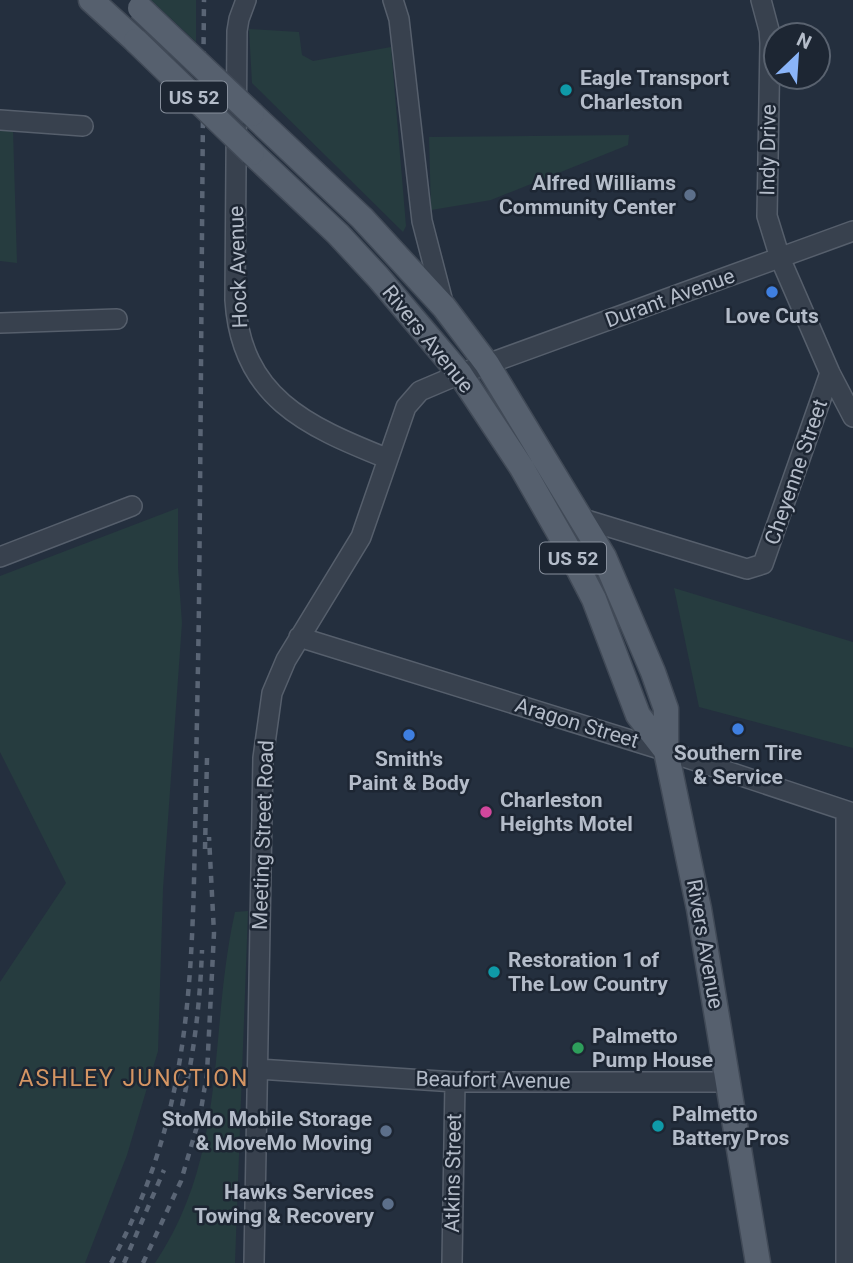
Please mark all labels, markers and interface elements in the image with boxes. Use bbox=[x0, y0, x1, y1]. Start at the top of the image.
north arrow bbox=[762, 21, 832, 91]
text: N bbox=[793, 28, 815, 54]
place label: Eagle Transport Charleston bbox=[580, 66, 729, 114]
road number: US 52 bbox=[161, 82, 227, 113]
marker: Eagle Transport Charleston bbox=[558, 82, 574, 98]
street label: Indy Drive bbox=[755, 104, 781, 196]
place label: Alfred Williams Community Center bbox=[499, 171, 676, 219]
marker: Alfred Williams Community Center bbox=[682, 187, 698, 203]
street label: Hock Avenue bbox=[224, 205, 252, 329]
street label: Durant Avenue bbox=[602, 263, 738, 333]
street label: Rivers Avenue bbox=[377, 281, 479, 397]
marker: Love Cuts bbox=[764, 284, 780, 300]
place label: Love Cuts bbox=[725, 304, 819, 328]
street label: Cheyenne Street bbox=[760, 396, 832, 548]
road number: US 52 bbox=[540, 542, 606, 573]
street label: Aragon Street bbox=[512, 693, 642, 753]
marker: Southern Tire & Service bbox=[730, 721, 746, 737]
marker: Smith's Paint & Body bbox=[401, 727, 417, 743]
street label: Meeting Street Road bbox=[248, 740, 278, 930]
place label: Southern Tire & Service bbox=[674, 741, 802, 789]
place label: Smith's Paint & Body bbox=[349, 747, 470, 795]
place label: Charleston Heights Motel bbox=[500, 788, 633, 836]
marker: Charleston Heights Motel bbox=[478, 804, 494, 820]
street label: Rivers Avenue bbox=[682, 877, 728, 1011]
place label: Restoration 1 of The Low Country bbox=[508, 948, 668, 996]
marker: Restoration 1 of The Low Country bbox=[486, 964, 502, 980]
place label: Palmetto Pump House bbox=[592, 1024, 713, 1072]
marker: Palmetto Pump House bbox=[570, 1040, 586, 1056]
district label: ASHLEY JUNCTION bbox=[19, 1065, 249, 1092]
street label: Beaufort Avenue bbox=[415, 1067, 571, 1093]
place label: Palmetto Battery Pros bbox=[672, 1102, 790, 1150]
place label: StoMo Mobile Storage & MoveMo Moving bbox=[162, 1107, 372, 1155]
street label: Atkins Street bbox=[440, 1113, 466, 1233]
marker: Palmetto Battery Pros bbox=[650, 1118, 666, 1134]
marker: StoMo Mobile Storage & MoveMo Moving bbox=[378, 1123, 394, 1139]
place label: Hawks Services Towing & Recovery bbox=[194, 1180, 374, 1228]
marker: Hawks Services Towing & Recovery bbox=[380, 1196, 396, 1212]

